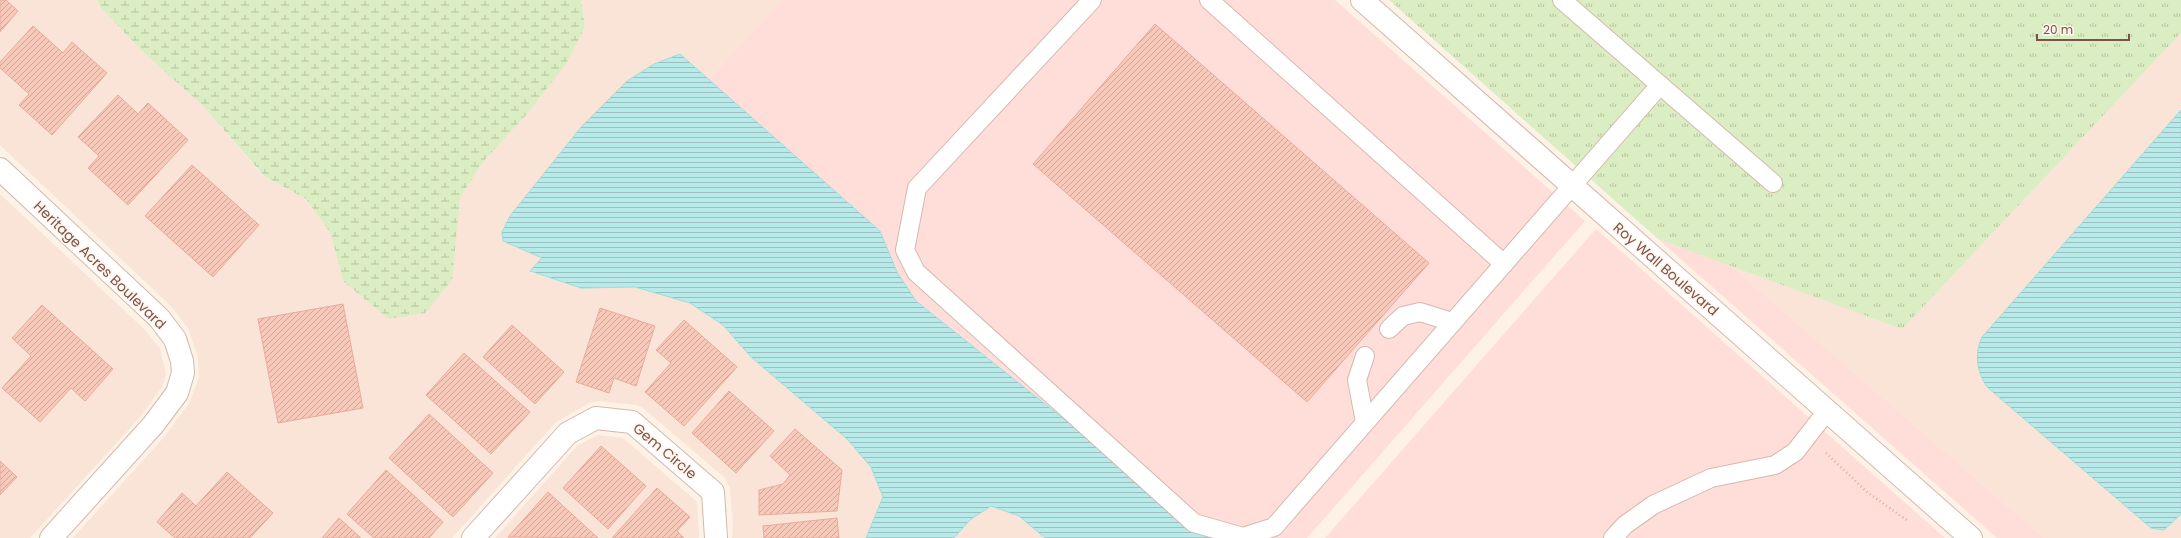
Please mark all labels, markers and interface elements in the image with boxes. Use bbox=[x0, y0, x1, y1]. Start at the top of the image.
scale bar bbox=[2037, 16, 2129, 42]
text: 20 m bbox=[2043, 21, 2073, 38]
street label: Heritage Acres Boulevard bbox=[29, 196, 171, 334]
street label: Roy Wall Boulevard bbox=[1609, 218, 1723, 320]
street label: Gem Circle bbox=[629, 418, 701, 484]

